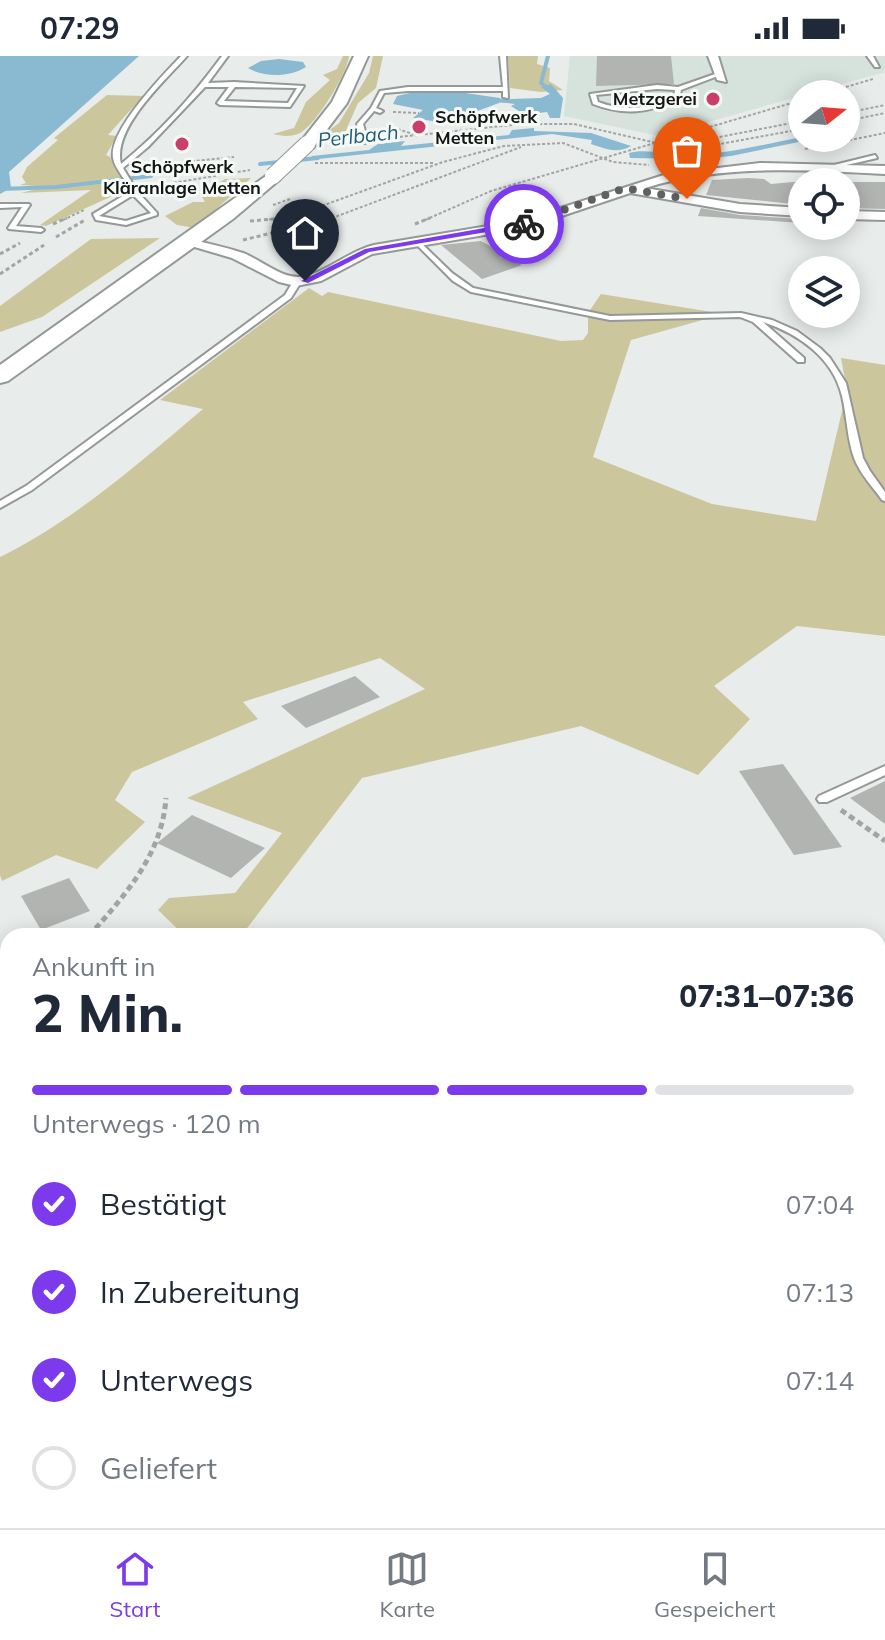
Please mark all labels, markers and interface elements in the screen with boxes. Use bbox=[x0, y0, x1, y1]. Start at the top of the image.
text: 07:29 bbox=[40, 9, 119, 47]
north arrow bbox=[788, 80, 860, 152]
map controls bbox=[788, 80, 860, 328]
place label: Metzgerei bbox=[613, 87, 697, 110]
marker: Metzgerei bbox=[704, 90, 722, 108]
place label: Schöpfwerk Metten bbox=[435, 105, 538, 149]
pin bbox=[653, 117, 721, 199]
marker: Schöpfwerk Metten bbox=[410, 118, 428, 136]
water label: Perlbach bbox=[316, 119, 400, 152]
icon: bag bbox=[665, 129, 709, 173]
marker: Schöpfwerk Kläranlage Metten bbox=[173, 135, 191, 153]
place label: Schöpfwerk Kläranlage Metten bbox=[103, 155, 261, 199]
button: locate bbox=[788, 168, 860, 240]
courier bbox=[484, 184, 564, 264]
pin bbox=[271, 199, 339, 281]
icon: bike bbox=[502, 202, 546, 246]
icon: home bbox=[283, 211, 327, 255]
button: layers bbox=[788, 256, 860, 328]
text: Ankunft in bbox=[32, 950, 155, 983]
text: 07:31–07:36 bbox=[679, 977, 854, 1015]
text: 2 Min. bbox=[32, 980, 183, 1045]
text: Unterwegs · 120 m bbox=[32, 1107, 261, 1140]
icon: check bbox=[32, 1182, 76, 1226]
text: Bestätigt bbox=[100, 1185, 226, 1223]
text: 07:04 bbox=[786, 1188, 854, 1221]
icon: check bbox=[32, 1270, 76, 1314]
text: In Zubereitung bbox=[100, 1273, 300, 1311]
text: 07:13 bbox=[786, 1276, 854, 1309]
icon: check bbox=[32, 1358, 76, 1402]
text: Unterwegs bbox=[100, 1361, 253, 1399]
text: 07:14 bbox=[786, 1364, 854, 1397]
text: Geliefert bbox=[100, 1449, 217, 1487]
tab: Start bbox=[110, 1547, 160, 1623]
tab: Karte bbox=[380, 1547, 435, 1623]
tab: Gespeichert bbox=[654, 1547, 775, 1623]

